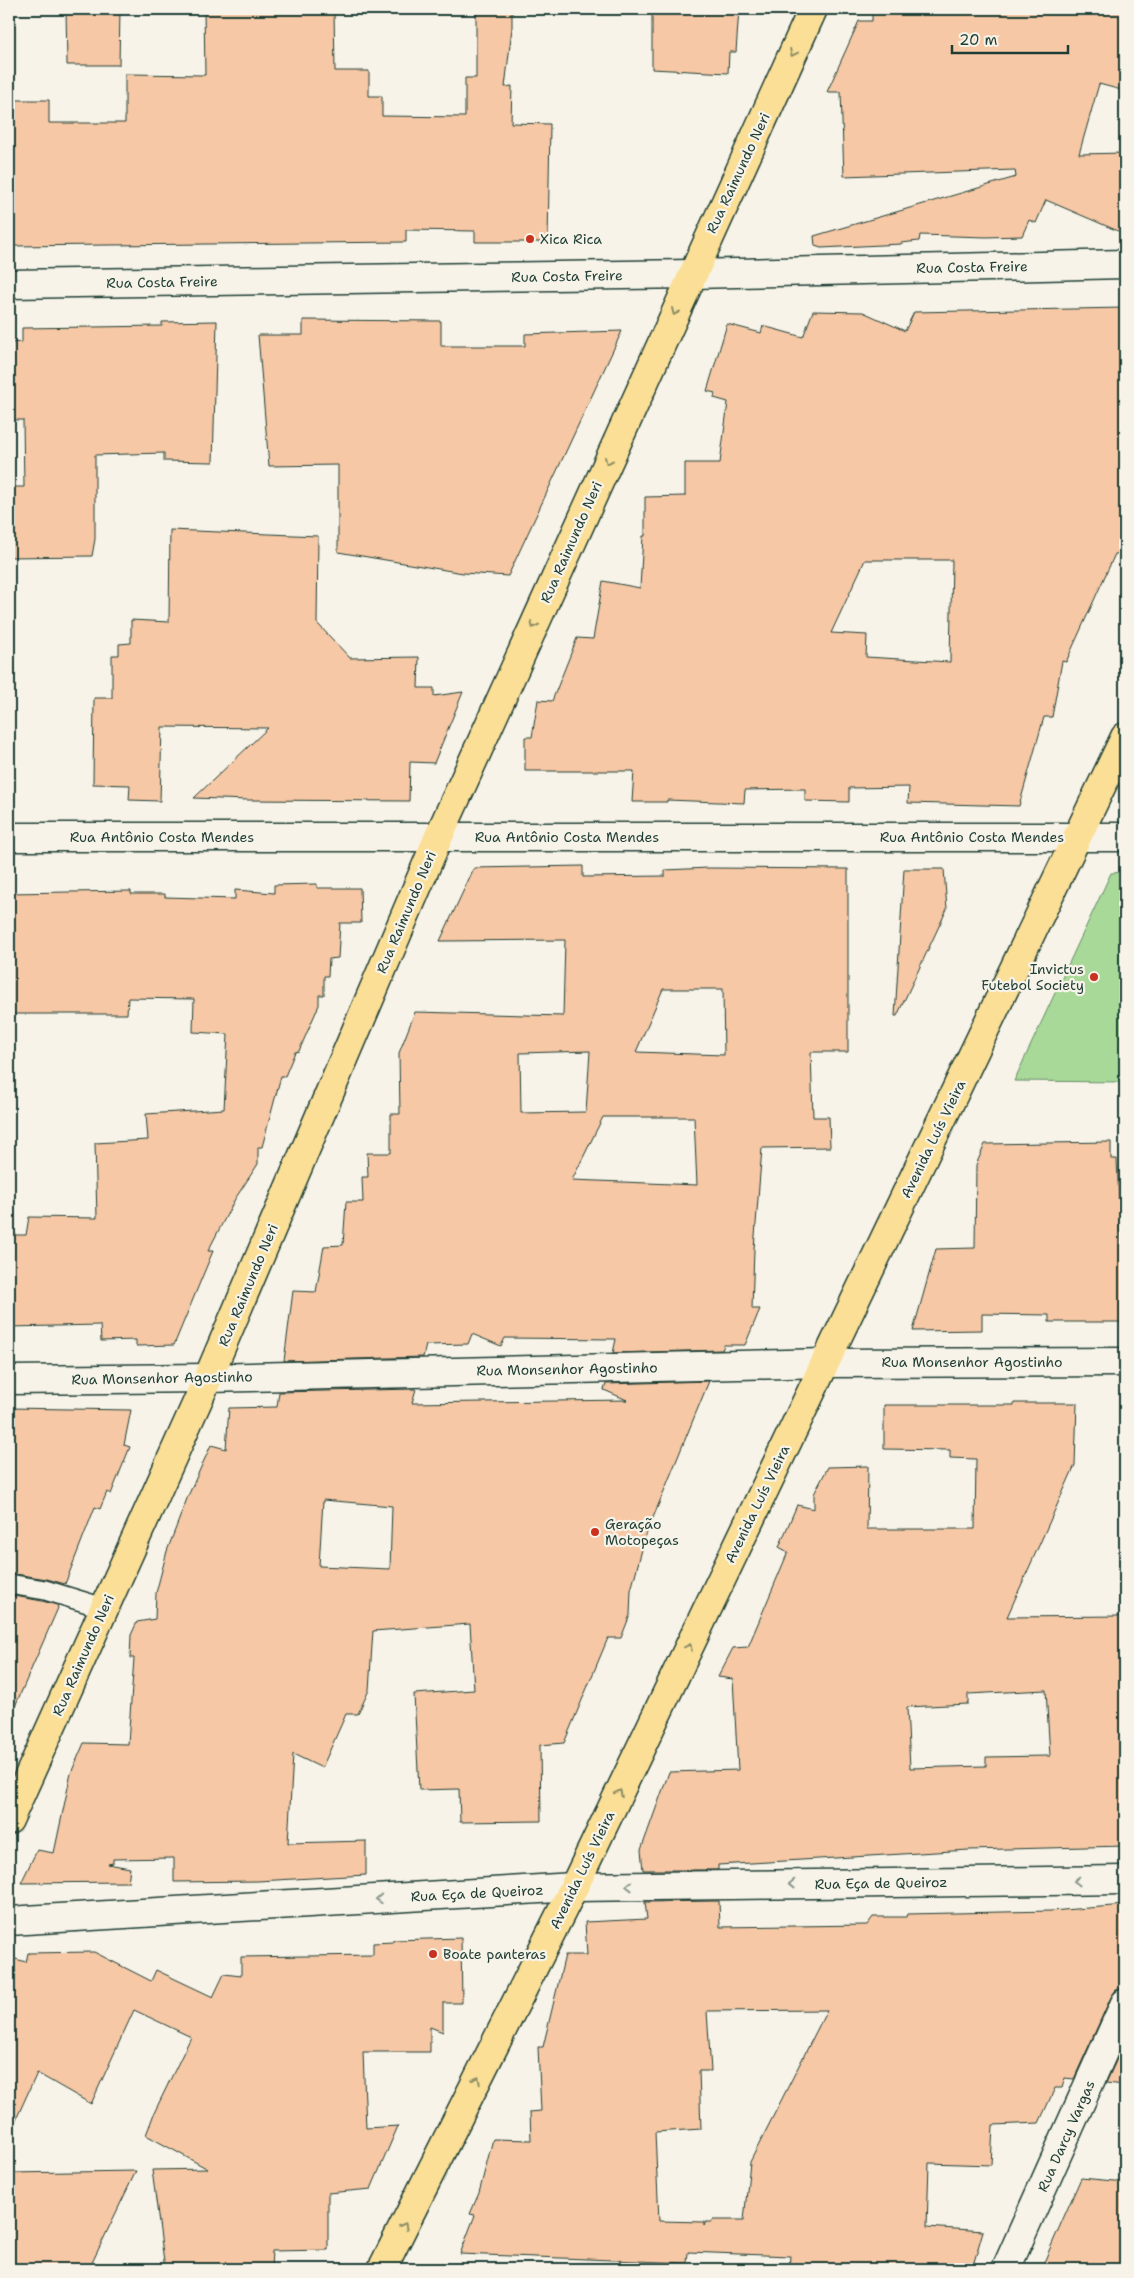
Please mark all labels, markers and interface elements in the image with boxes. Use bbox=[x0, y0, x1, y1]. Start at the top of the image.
scale bar bbox=[952, 22, 1068, 54]
text: 20 m bbox=[959, 30, 998, 50]
one-way arrow bbox=[789, 48, 799, 57]
street label: Rua Raimundo Neri bbox=[702, 110, 774, 236]
place label: Xica Rica bbox=[540, 230, 602, 248]
marker: Xica Rica bbox=[524, 233, 536, 245]
street label: Rua Costa Freire bbox=[916, 257, 1028, 277]
street label: Rua Costa Freire bbox=[511, 266, 623, 286]
street label: Rua Costa Freire bbox=[106, 272, 218, 292]
one-way arrow bbox=[670, 307, 681, 316]
one-way arrow bbox=[604, 455, 614, 464]
street label: Rua Raimundo Neri bbox=[536, 478, 606, 606]
one-way arrow bbox=[530, 620, 540, 629]
street label: Rua Antônio Costa Mendes bbox=[70, 828, 254, 846]
street label: Rua Antônio Costa Mendes bbox=[475, 828, 659, 846]
street label: Rua Antônio Costa Mendes bbox=[880, 828, 1064, 846]
street label: Rua Raimundo Neri bbox=[372, 848, 440, 976]
place label: Invictus Futebol Society bbox=[981, 960, 1084, 994]
marker: Invictus Futebol Society bbox=[1088, 971, 1100, 983]
street label: Avenida Luís Vieira bbox=[897, 1077, 970, 1201]
street label: Rua Raimundo Neri bbox=[214, 1221, 282, 1349]
street label: Rua Monsenhor Agostinho bbox=[881, 1353, 1063, 1371]
street label: Rua Monsenhor Agostinho bbox=[476, 1358, 658, 1380]
street label: Rua Monsenhor Agostinho bbox=[71, 1367, 253, 1389]
street label: Avenida Luís Vieira bbox=[721, 1442, 794, 1566]
place label: Geração Motopeças bbox=[605, 1515, 679, 1549]
marker: Geração Motopeças bbox=[589, 1526, 601, 1538]
street label: Rua Raimundo Neri bbox=[48, 1591, 118, 1719]
one-way arrow bbox=[683, 1643, 693, 1652]
one-way arrow bbox=[612, 1790, 622, 1799]
street label: Avenida Luís Vieira bbox=[546, 1808, 619, 1932]
street label: Rua Eça de Queiroz bbox=[814, 1873, 948, 1893]
one-way arrow bbox=[1072, 1876, 1080, 1886]
one-way arrow bbox=[787, 1879, 795, 1889]
street label: Rua Eça de Queiroz bbox=[410, 1881, 544, 1905]
one-way arrow bbox=[625, 1881, 632, 1891]
one-way arrow bbox=[375, 1893, 383, 1904]
place label: Boate panteras bbox=[443, 1945, 546, 1963]
marker: Boate panteras bbox=[427, 1948, 439, 1960]
one-way arrow bbox=[471, 2077, 481, 2086]
street label: Rua Darcy Vargas bbox=[1033, 2077, 1099, 2195]
one-way arrow bbox=[398, 2222, 408, 2231]

